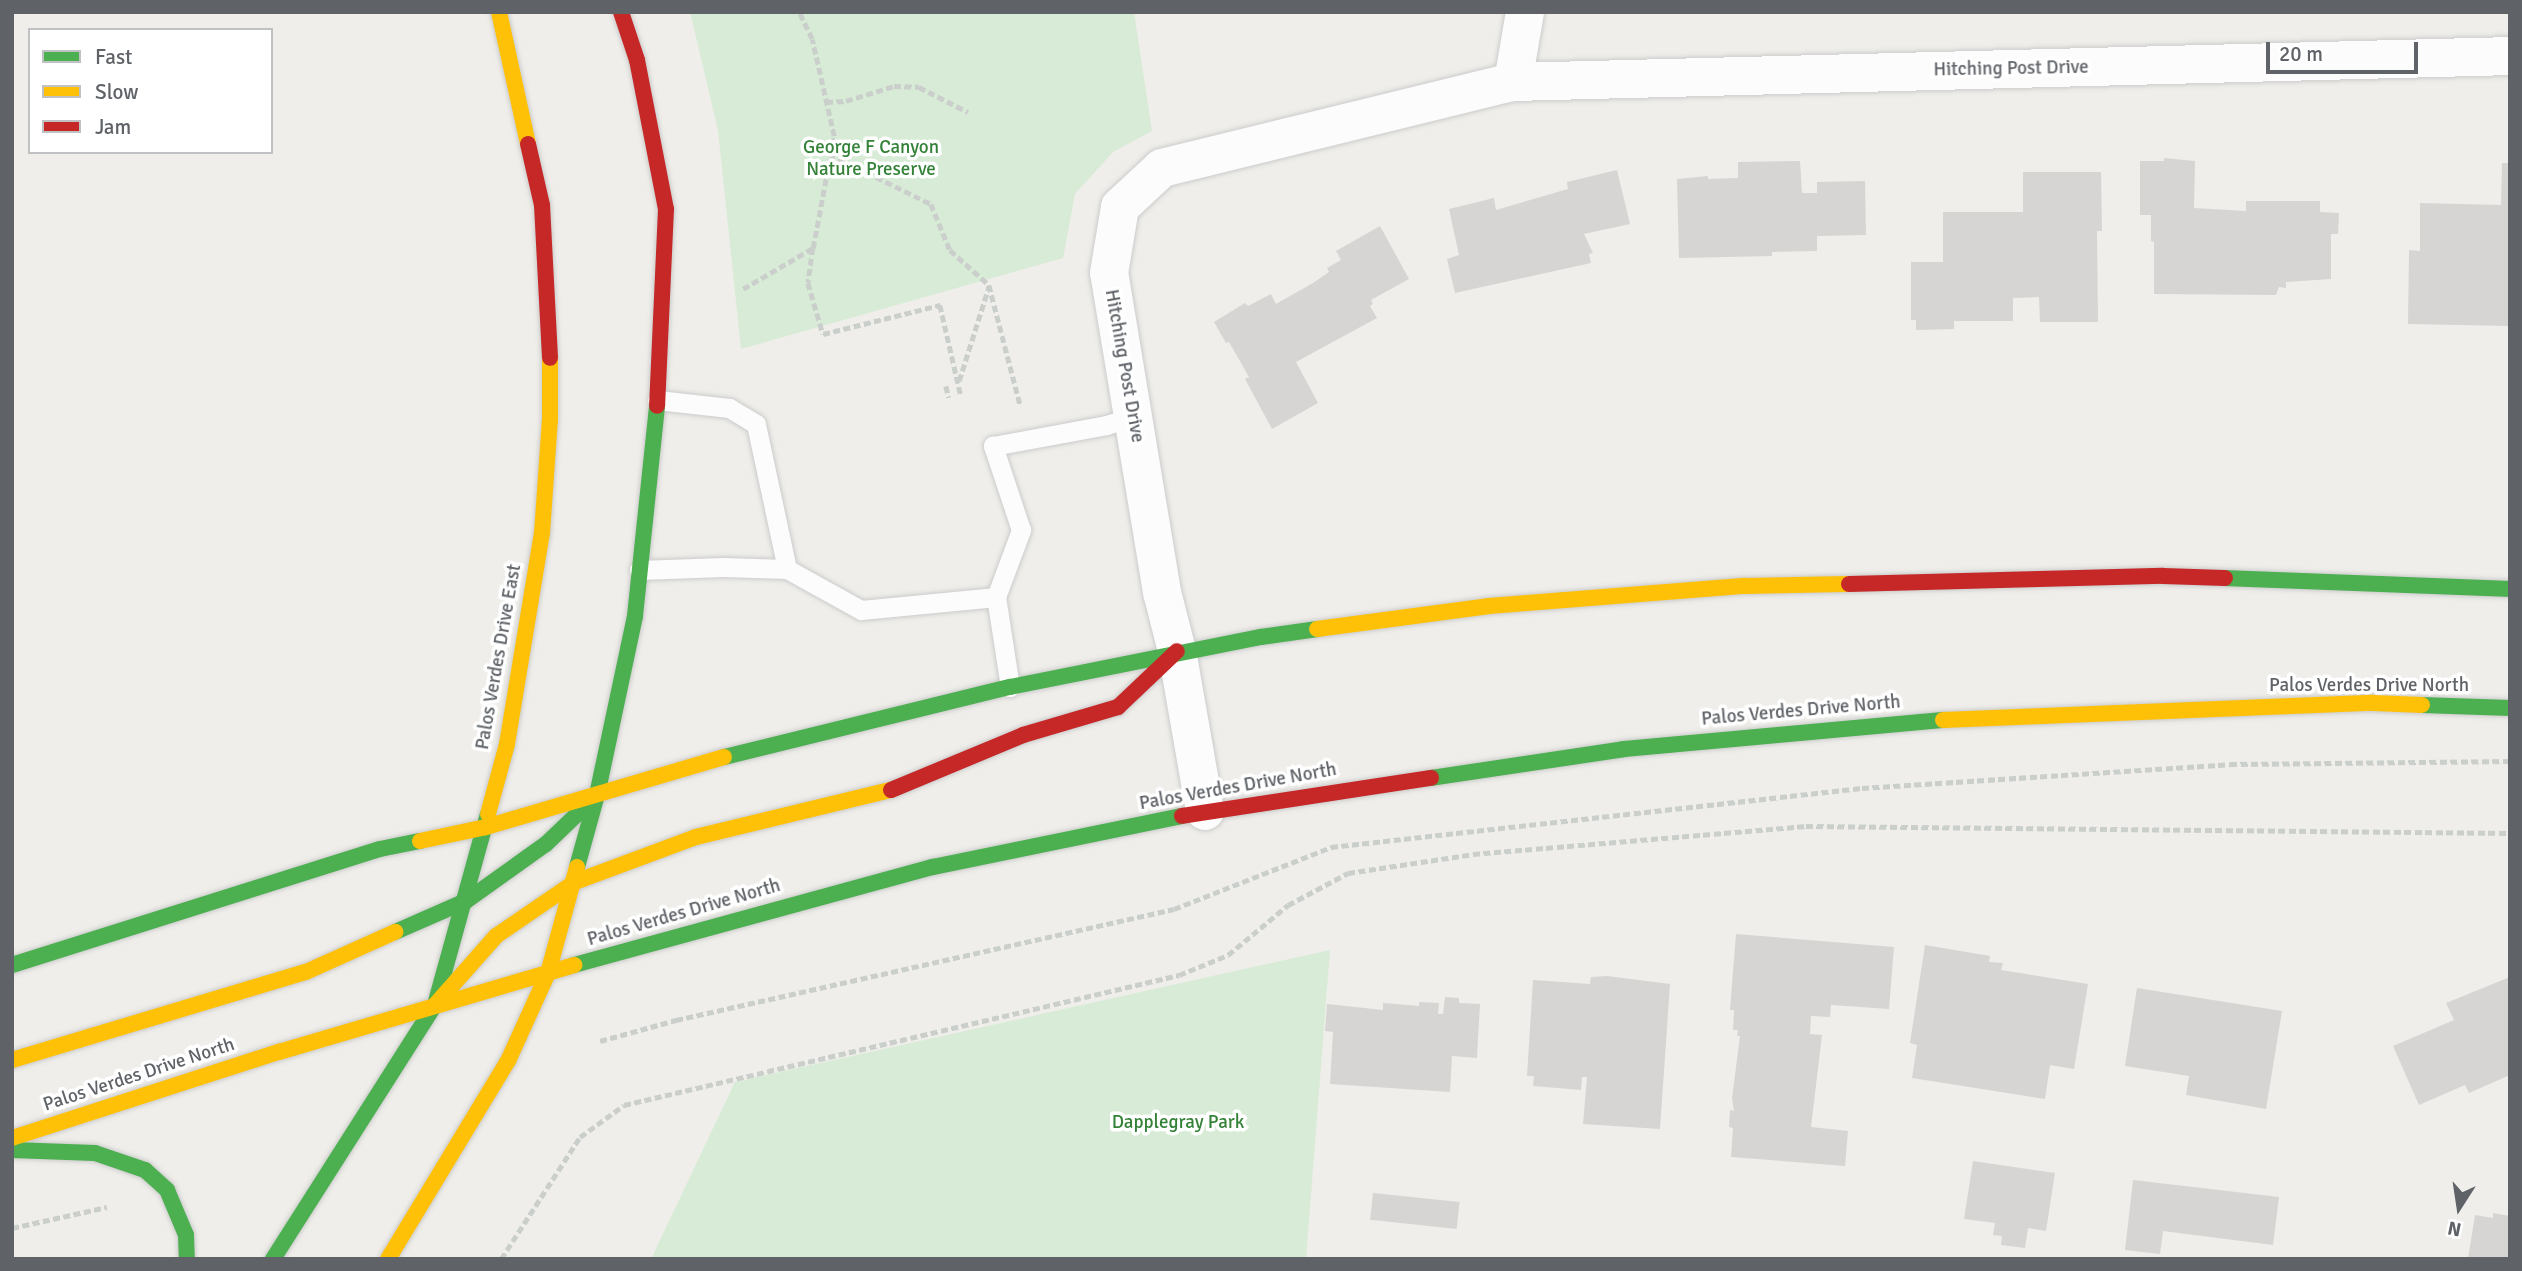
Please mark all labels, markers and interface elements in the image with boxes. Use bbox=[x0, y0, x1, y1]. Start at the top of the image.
legend bbox=[28, 28, 273, 154]
scale bar bbox=[2270, 28, 2422, 72]
text: 20 m bbox=[2279, 41, 2323, 67]
text: Fast bbox=[95, 44, 132, 70]
street label: Hitching Post Drive bbox=[1933, 56, 2089, 82]
text: Slow bbox=[95, 79, 139, 105]
text: Jam bbox=[95, 114, 131, 140]
park label: George F Canyon Nature Preserve bbox=[803, 137, 939, 181]
street label: Hitching Post Drive bbox=[1099, 288, 1149, 444]
street label: Palos Verdes Drive East bbox=[471, 562, 527, 752]
street label: Palos Verdes Drive North bbox=[2269, 675, 2469, 697]
street label: Palos Verdes Drive North bbox=[1700, 691, 1902, 731]
street label: Palos Verdes Drive North bbox=[1138, 758, 1338, 816]
street label: Palos Verdes Drive North bbox=[585, 874, 783, 952]
street label: Palos Verdes Drive North bbox=[40, 1033, 238, 1117]
park label: Dapplegray Park bbox=[1112, 1112, 1244, 1134]
north arrow bbox=[2424, 1173, 2494, 1243]
text: N bbox=[2446, 1215, 2464, 1242]

